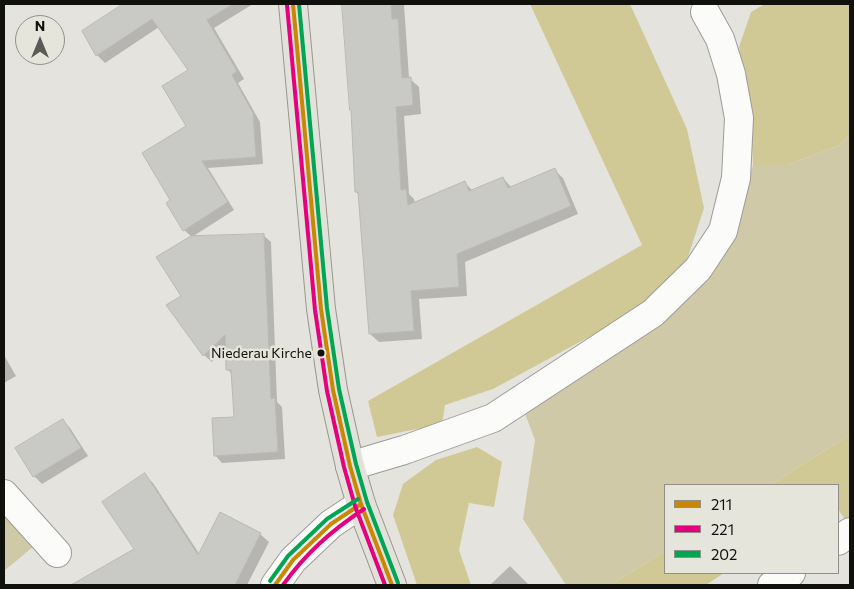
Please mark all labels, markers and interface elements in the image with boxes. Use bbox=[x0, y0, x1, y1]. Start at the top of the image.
north arrow bbox=[15, 15, 65, 65]
text: N bbox=[35, 17, 45, 34]
place label: Niederau Kirche bbox=[211, 345, 312, 361]
marker: Niederau Kirche bbox=[316, 348, 326, 358]
legend bbox=[664, 484, 839, 574]
text: 211 bbox=[711, 495, 732, 513]
text: 221 bbox=[711, 520, 734, 538]
text: 202 bbox=[711, 545, 737, 563]

